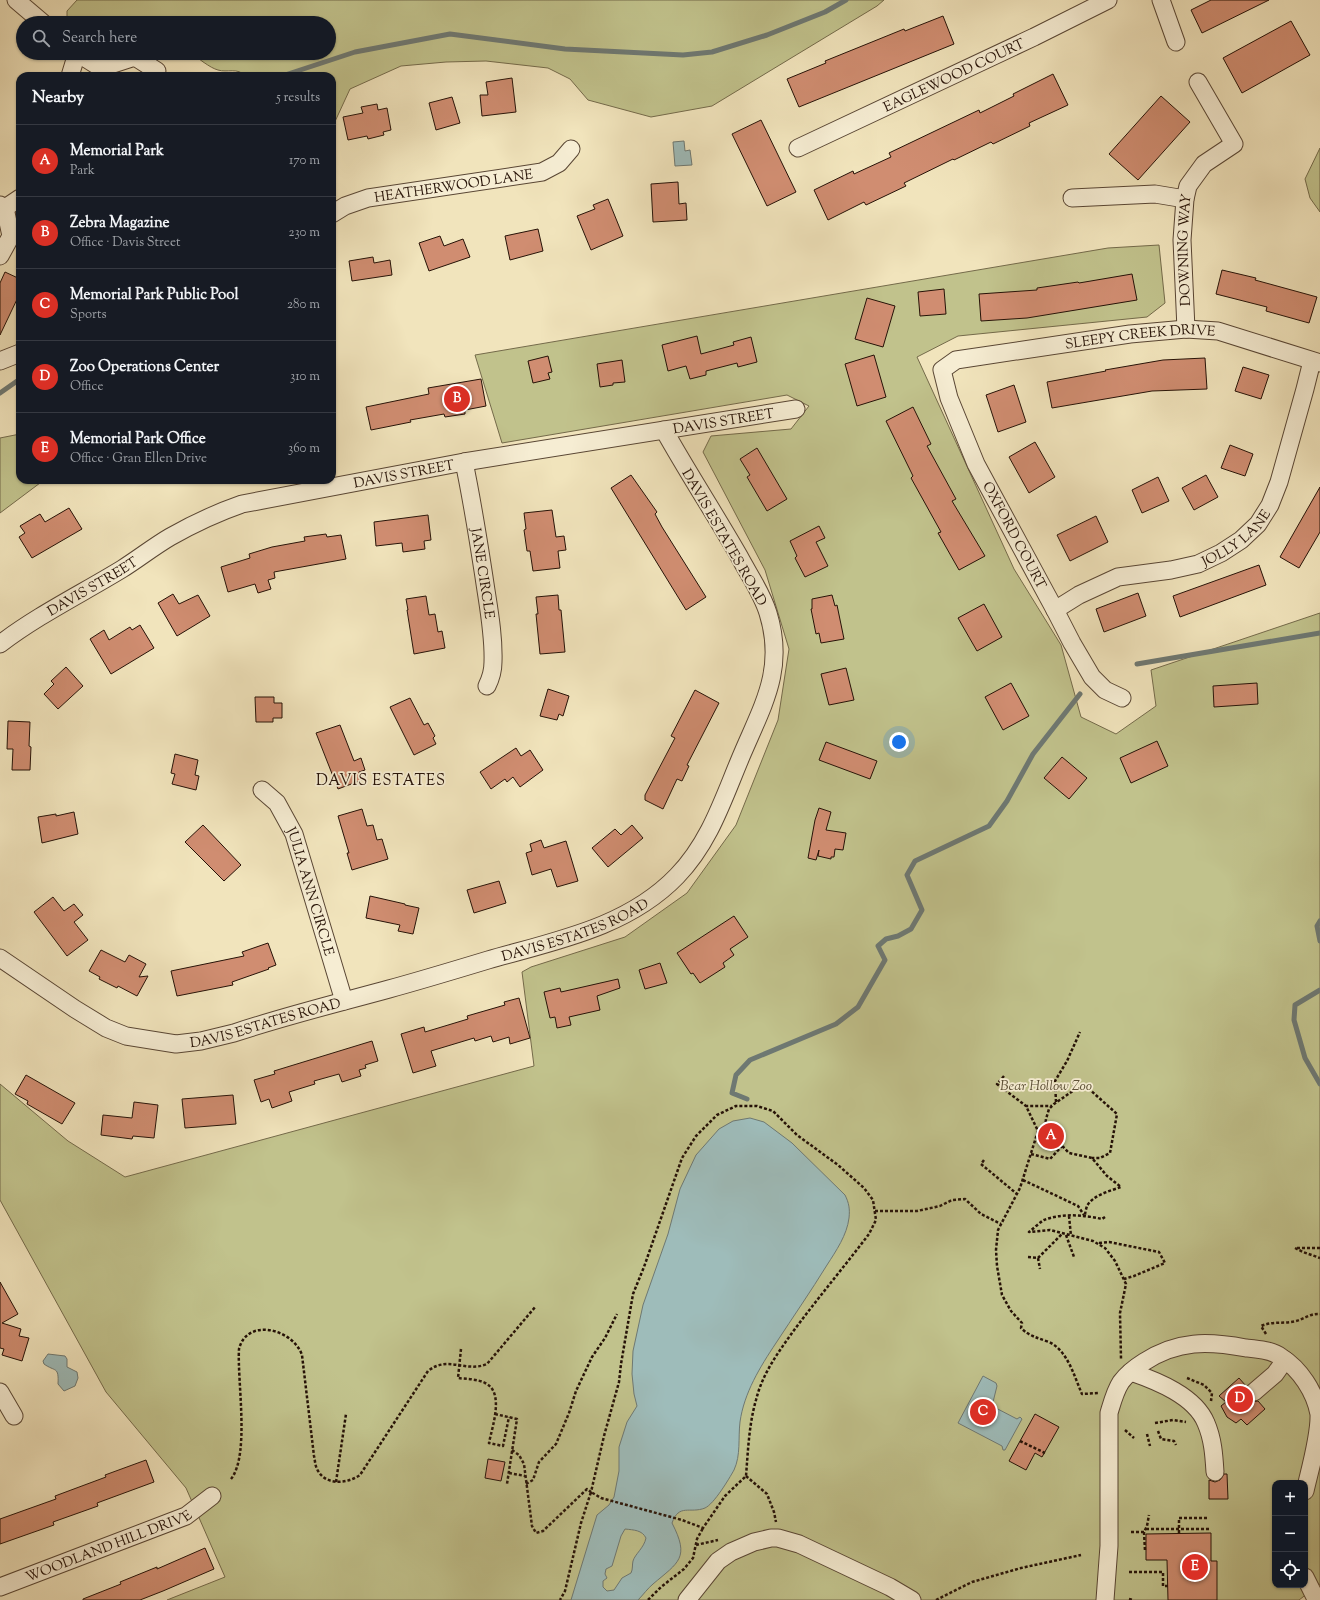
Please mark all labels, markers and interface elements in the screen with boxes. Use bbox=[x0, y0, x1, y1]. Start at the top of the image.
search box bbox=[16, 16, 336, 60]
icon: search bbox=[30, 27, 52, 49]
text: Search here bbox=[62, 28, 137, 49]
street label: EAGLEWOOD COURT bbox=[881, 35, 1029, 118]
text: Nearby bbox=[32, 86, 84, 110]
text: 5 results bbox=[276, 89, 320, 107]
text: Memorial Park bbox=[70, 141, 164, 162]
text: A bbox=[40, 152, 50, 170]
text: 170 m bbox=[289, 152, 320, 170]
text: Park bbox=[70, 162, 95, 180]
street label: HEATHERWOOD LANE bbox=[373, 165, 535, 209]
street label: DOWNING WAY bbox=[1174, 192, 1198, 307]
text: Zebra Magazine bbox=[70, 213, 170, 234]
text: B bbox=[41, 224, 49, 242]
text: 230 m bbox=[288, 224, 320, 242]
text: Office · Davis Street bbox=[70, 234, 180, 252]
text: Memorial Park Public Pool bbox=[70, 285, 239, 306]
text: C bbox=[40, 296, 50, 314]
text: 280 m bbox=[287, 296, 320, 314]
text: Sports bbox=[70, 306, 107, 324]
street label: SLEEPY CREEK DRIVE bbox=[1064, 321, 1216, 356]
text: Zoo Operations Center bbox=[70, 357, 219, 378]
text: D bbox=[40, 368, 50, 386]
text: 310 m bbox=[290, 368, 320, 386]
text: Office bbox=[70, 378, 103, 396]
pin: B bbox=[444, 384, 470, 414]
street label: DAVIS STREET bbox=[672, 405, 776, 440]
text: Memorial Park Office bbox=[70, 429, 206, 450]
text: E bbox=[41, 440, 49, 458]
text: 360 m bbox=[288, 440, 320, 458]
text: Office · Gran Ellen Drive bbox=[70, 450, 207, 468]
street label: DAVIS STREET bbox=[352, 456, 456, 495]
street label: DAVIS ESTATES ROAD bbox=[676, 466, 771, 610]
street label: OXFORD COURT bbox=[976, 479, 1050, 593]
street label: JOLLY LANE bbox=[1198, 506, 1277, 573]
street label: JANE CIRCLE bbox=[464, 526, 498, 621]
street label: DAVIS STREET bbox=[44, 553, 143, 622]
your location bbox=[889, 732, 909, 752]
district label: DAVIS ESTATES bbox=[316, 771, 446, 792]
street label: JULIA ANN CIRCLE bbox=[280, 823, 338, 959]
street label: DAVIS ESTATES ROAD bbox=[500, 895, 653, 968]
street label: DAVIS ESTATES ROAD bbox=[189, 994, 343, 1054]
park label: Bear Hollow Zoo bbox=[1000, 1077, 1092, 1097]
pin: A bbox=[1038, 1121, 1064, 1151]
pin: D bbox=[1227, 1384, 1253, 1414]
pin: C bbox=[970, 1397, 996, 1427]
map controls bbox=[1272, 1480, 1308, 1588]
button: + bbox=[1272, 1480, 1308, 1516]
street label: WOODLAND HILL DRIVE bbox=[23, 1506, 198, 1588]
button: − bbox=[1272, 1516, 1308, 1552]
pin: E bbox=[1182, 1552, 1208, 1582]
button: locate bbox=[1272, 1552, 1308, 1588]

